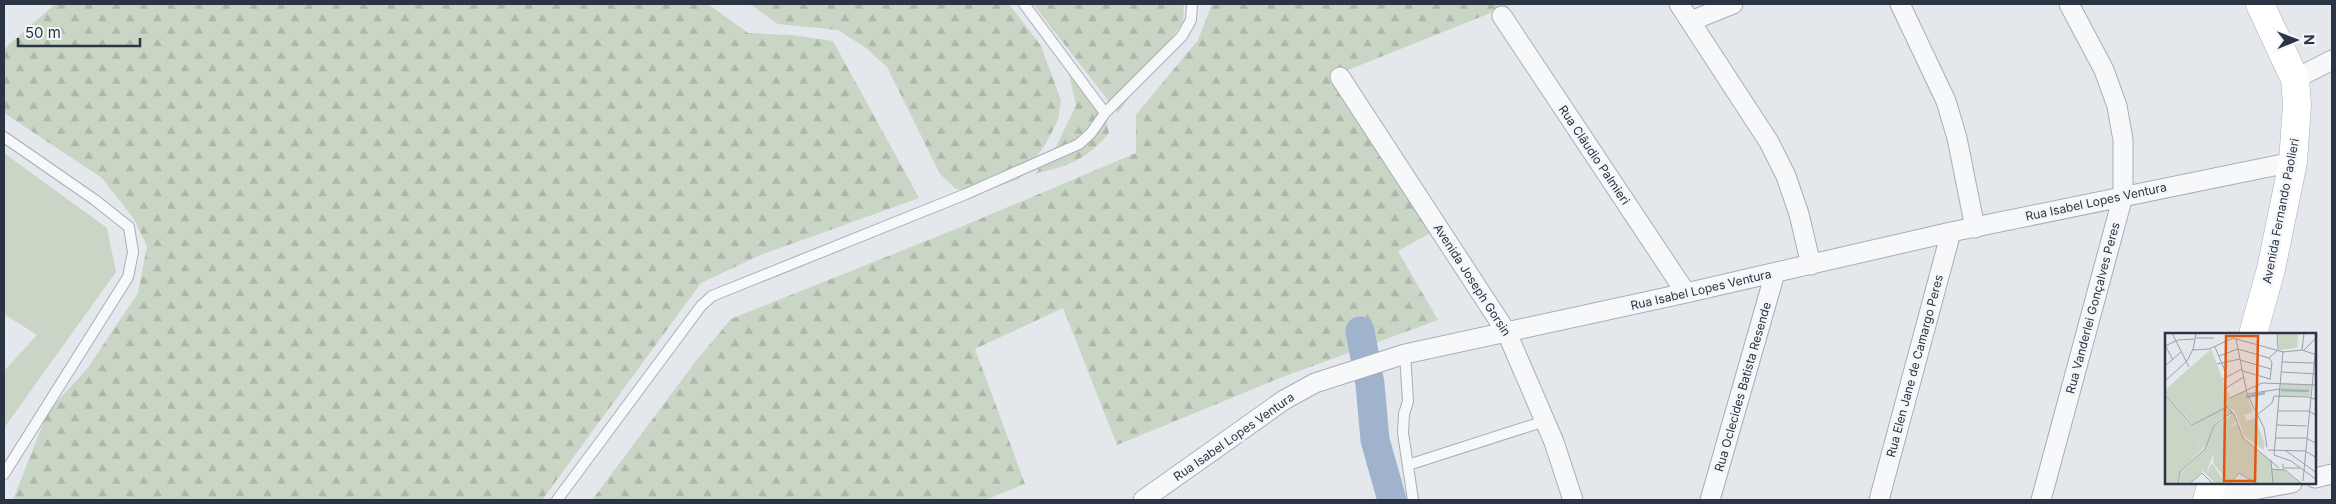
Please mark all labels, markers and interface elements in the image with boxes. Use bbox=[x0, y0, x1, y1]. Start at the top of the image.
scale bar bbox=[18, 15, 140, 47]
north arrow bbox=[2271, 15, 2321, 65]
text: 50 m bbox=[25, 23, 61, 42]
text: N bbox=[2301, 34, 2318, 45]
street label: Rua Clãudio Palmieri bbox=[1556, 102, 1633, 207]
street label: Avenida Fernando Paolieri bbox=[2259, 137, 2302, 285]
street label: Rua Isabel Lopes Ventura bbox=[2024, 179, 2168, 224]
street label: Rua Vanderlei Gonçalves Peres bbox=[2062, 220, 2123, 395]
street label: Avenida Joseph Gorsin bbox=[1431, 221, 1514, 339]
street label: Rua Isabel Lopes Ventura bbox=[1629, 266, 1773, 313]
street label: Rua Elen Jane de Camargo Peres bbox=[1883, 273, 1946, 459]
street label: Rua Oclecides Batista Resende bbox=[1711, 300, 1774, 473]
inset map bbox=[2165, 333, 2316, 484]
street label: Rua Isabel Lopes Ventura bbox=[1170, 389, 1297, 484]

